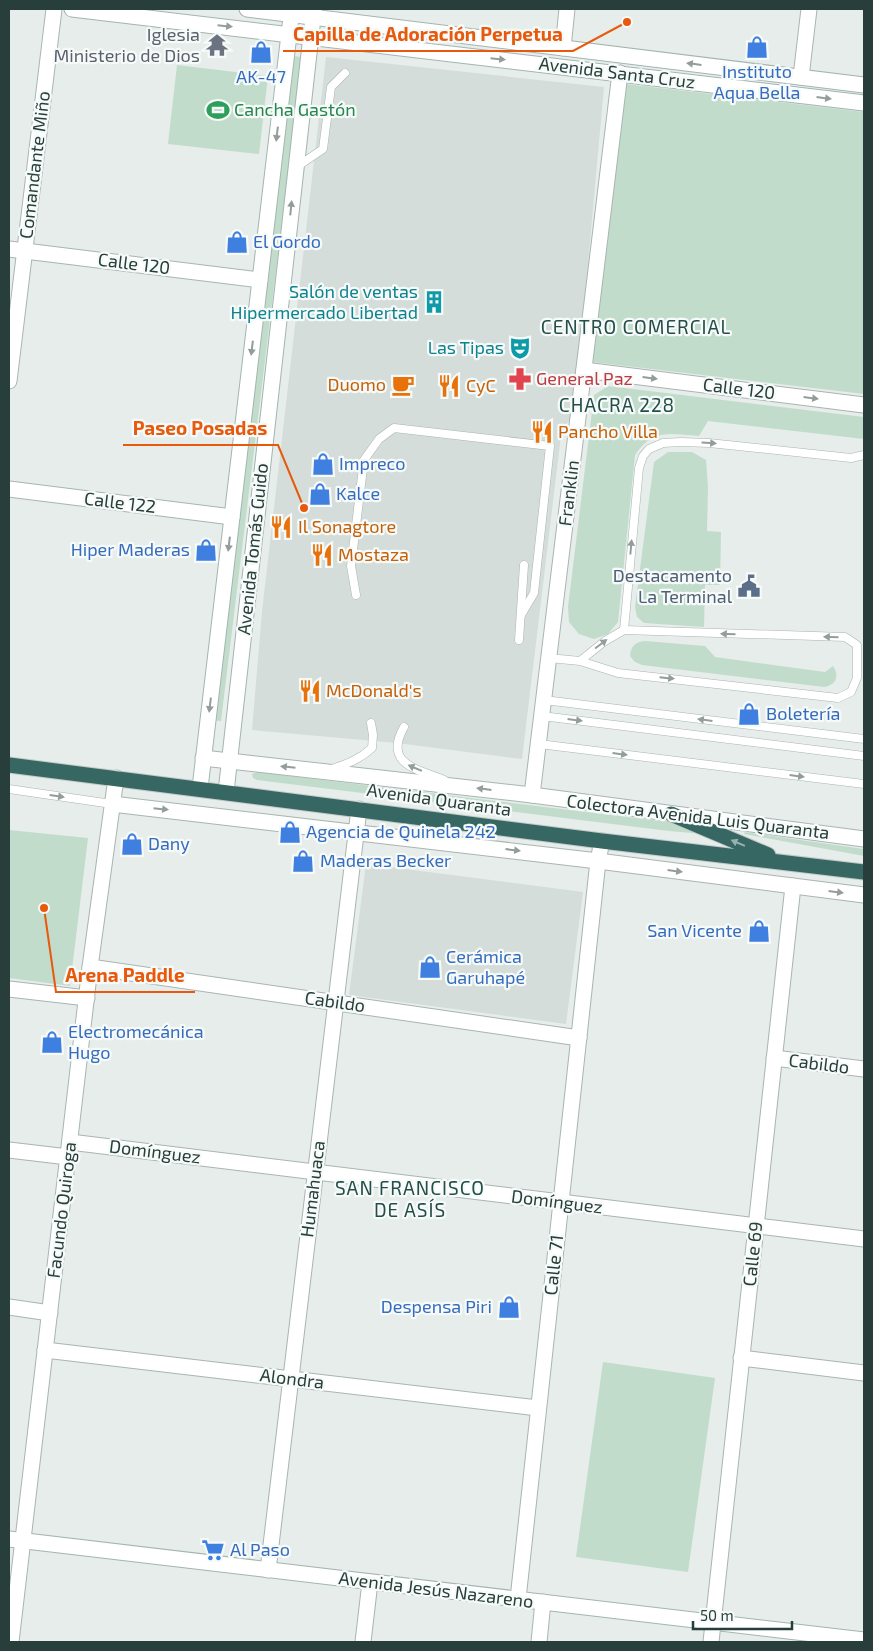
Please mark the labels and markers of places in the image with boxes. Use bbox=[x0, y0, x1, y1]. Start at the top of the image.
callout: Capilla de Adoración Perpetua bbox=[283, 17, 573, 51]
place label: Iglesia Ministerio de Dios bbox=[53, 23, 200, 66]
temple icon: Iglesia Ministerio de Dios bbox=[204, 32, 230, 58]
shop icon: Instituto Aqua Bella bbox=[744, 34, 770, 60]
shop icon: AK-47 bbox=[248, 39, 274, 65]
place label: Instituto Aqua Bella bbox=[713, 60, 801, 103]
place label: AK-47 bbox=[236, 65, 286, 87]
sports icon: Cancha Gastón bbox=[205, 97, 231, 123]
place label: Cancha Gastón bbox=[234, 98, 356, 120]
shop icon: El Gordo bbox=[224, 229, 250, 255]
place label: El Gordo bbox=[253, 230, 321, 252]
place label: Salón de ventas Hipermercado Libertad bbox=[231, 280, 418, 323]
building icon: Salón de ventas Hipermercado Libertad bbox=[421, 289, 447, 315]
theatre icon: Las Tipas bbox=[507, 335, 533, 361]
place label: Las Tipas bbox=[428, 336, 504, 358]
pharmacy icon: General Paz bbox=[507, 366, 533, 392]
place label: General Paz bbox=[536, 367, 633, 389]
cafe icon: Duomo bbox=[390, 372, 416, 398]
place label: Duomo bbox=[328, 373, 386, 395]
restaurant icon: CyC bbox=[436, 373, 462, 399]
place label: CyC bbox=[466, 374, 496, 396]
callout: Paseo Posadas bbox=[123, 411, 278, 445]
restaurant icon: Pancho Villa bbox=[529, 419, 555, 445]
place label: Pancho Villa bbox=[558, 420, 658, 442]
shop icon: Impreco bbox=[310, 451, 336, 477]
place label: Impreco bbox=[339, 452, 405, 474]
shop icon: Kalce bbox=[307, 481, 333, 507]
place label: Kalce bbox=[336, 482, 380, 504]
restaurant icon: Il Sonagtore bbox=[268, 514, 294, 540]
place label: Il Sonagtore bbox=[298, 515, 396, 537]
shop icon: Hiper Maderas bbox=[193, 537, 219, 563]
place label: Hiper Maderas bbox=[71, 538, 190, 560]
restaurant icon: Mostaza bbox=[309, 542, 335, 568]
place label: Mostaza bbox=[338, 543, 409, 565]
place label: Destacamento La Terminal bbox=[613, 564, 733, 607]
public building icon: Destacamento La Terminal bbox=[736, 573, 762, 599]
restaurant icon: McDonald's bbox=[297, 678, 323, 704]
place label: McDonald's bbox=[326, 679, 422, 701]
shop icon: Boletería bbox=[736, 701, 762, 727]
place label: Boletería bbox=[766, 702, 841, 724]
shop icon: Agencia de Quinela 242 bbox=[277, 819, 303, 845]
place label: Agencia de Quinela 242 bbox=[306, 820, 496, 842]
shop icon: Dany bbox=[119, 831, 145, 857]
place label: Dany bbox=[148, 832, 190, 854]
shop icon: Maderas Becker bbox=[290, 848, 316, 874]
place label: Maderas Becker bbox=[320, 849, 451, 871]
shop icon: San Vicente bbox=[746, 918, 772, 944]
place label: San Vicente bbox=[647, 919, 742, 941]
place label: Cerámica Garuhapé bbox=[446, 945, 525, 988]
shop icon: Cerámica Garuhapé bbox=[417, 954, 443, 980]
callout: Arena Paddle bbox=[56, 958, 195, 992]
place label: Electromecánica Hugo bbox=[68, 1020, 204, 1063]
shop icon: Electromecánica Hugo bbox=[39, 1029, 65, 1055]
shop icon: Despensa Piri bbox=[496, 1294, 522, 1320]
place label: Despensa Piri bbox=[381, 1295, 492, 1317]
supermarket icon: Al Paso bbox=[200, 1537, 226, 1563]
place label: Al Paso bbox=[230, 1538, 290, 1560]

